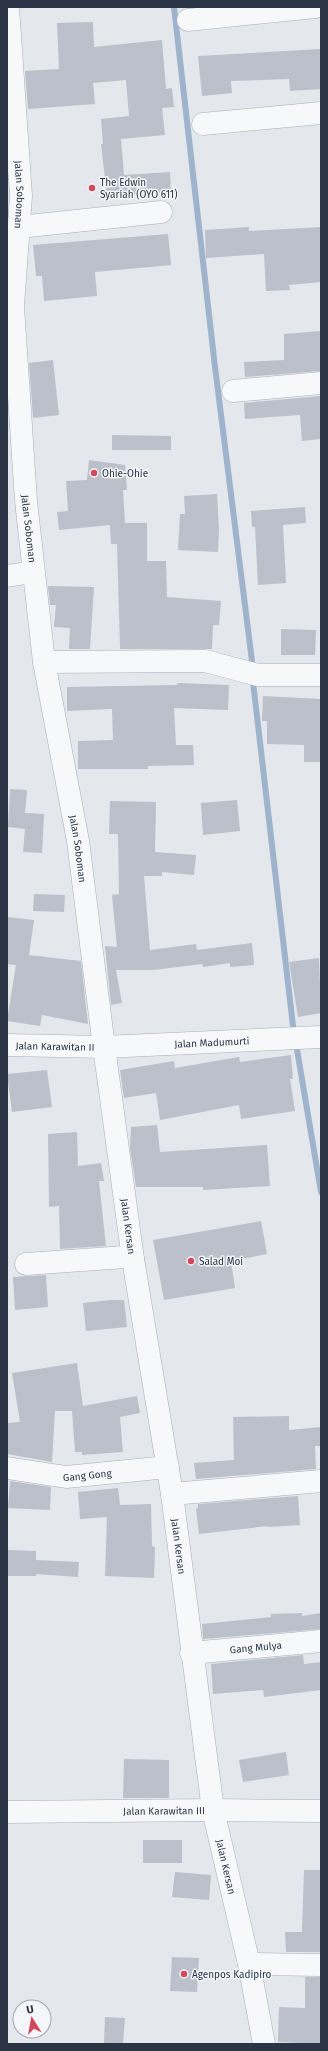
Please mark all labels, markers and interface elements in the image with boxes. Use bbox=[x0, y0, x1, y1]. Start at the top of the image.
street label: Jalan Soboman bbox=[12, 160, 26, 229]
place label: The Edwin Syariah (OYO 611) bbox=[100, 177, 177, 201]
marker: The Edwin Syariah (OYO 611) bbox=[87, 183, 97, 193]
marker: Ohie-Ohie bbox=[89, 468, 99, 478]
place label: Ohie-Ohie bbox=[102, 468, 148, 480]
street label: Jalan Soboman bbox=[19, 494, 38, 563]
street label: Jalan Soboman bbox=[66, 814, 88, 883]
street label: Jalan Madumurti bbox=[174, 1035, 250, 1051]
street label: Jalan Karawitan II bbox=[15, 1040, 95, 1054]
street label: Jalan Kersan bbox=[118, 1198, 137, 1255]
marker: Salad Moi bbox=[186, 1256, 196, 1266]
place label: Salad Moi bbox=[199, 1256, 243, 1268]
street label: Gang Gong bbox=[62, 1467, 113, 1484]
street label: Jalan Kersan bbox=[168, 1518, 187, 1575]
street label: Gang Mulya bbox=[229, 1640, 282, 1656]
street label: Jalan Karawitan III bbox=[123, 1805, 205, 1818]
street label: Jalan Kersan bbox=[213, 1838, 237, 1896]
marker: Agenpos Kadipiro bbox=[179, 1969, 189, 1979]
place label: Agenpos Kadipiro bbox=[192, 1969, 272, 1981]
north arrow bbox=[12, 1999, 52, 2039]
text: U bbox=[25, 2003, 35, 2017]

